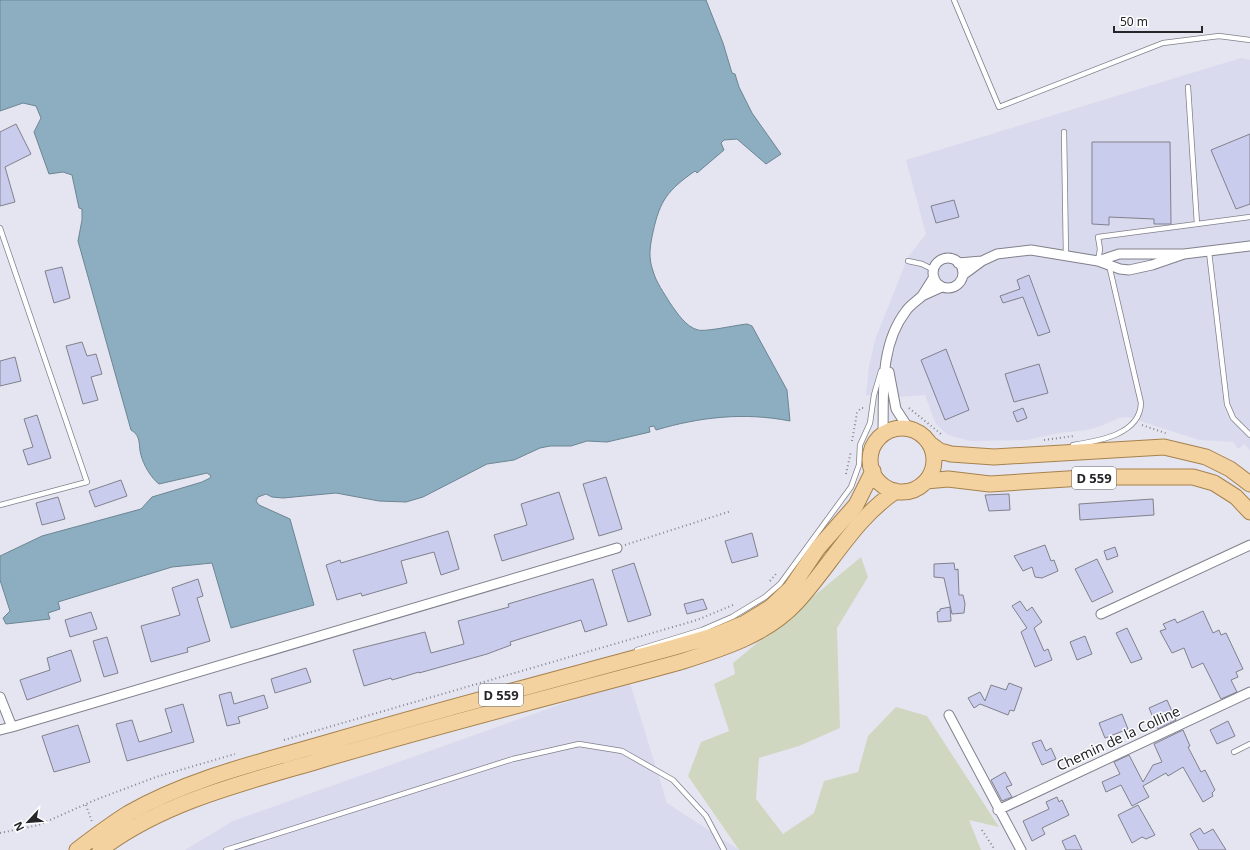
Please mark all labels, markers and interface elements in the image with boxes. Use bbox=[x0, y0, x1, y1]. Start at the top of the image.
scale bar bbox=[1114, 8, 1202, 34]
text: 50 m bbox=[1120, 13, 1148, 30]
road number: D 559 bbox=[1072, 467, 1116, 489]
road number: D 559 bbox=[479, 684, 523, 706]
street label: Chemin de la Colline bbox=[1053, 701, 1183, 775]
north arrow bbox=[8, 802, 48, 842]
text: N bbox=[10, 819, 27, 834]

